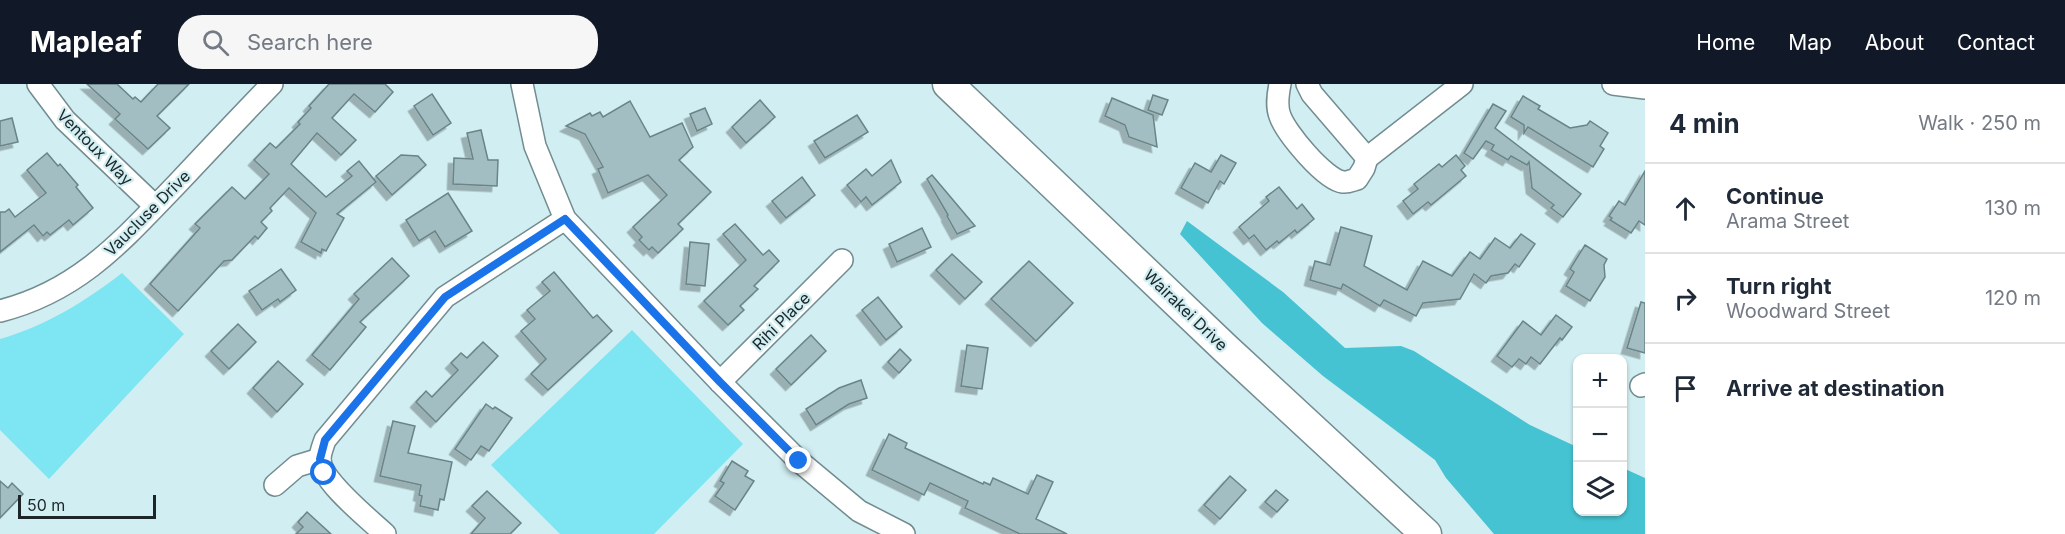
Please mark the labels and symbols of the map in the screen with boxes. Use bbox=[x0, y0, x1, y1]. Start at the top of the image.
street label: Ventoux Way bbox=[53, 105, 137, 189]
street label: Vaucluse Drive bbox=[100, 166, 194, 260]
street label: Wairakei Drive bbox=[1140, 265, 1232, 355]
street label: Rihi Place bbox=[748, 288, 814, 354]
route end bbox=[785, 447, 811, 473]
route start bbox=[310, 459, 336, 485]
scale bar bbox=[18, 492, 156, 520]

